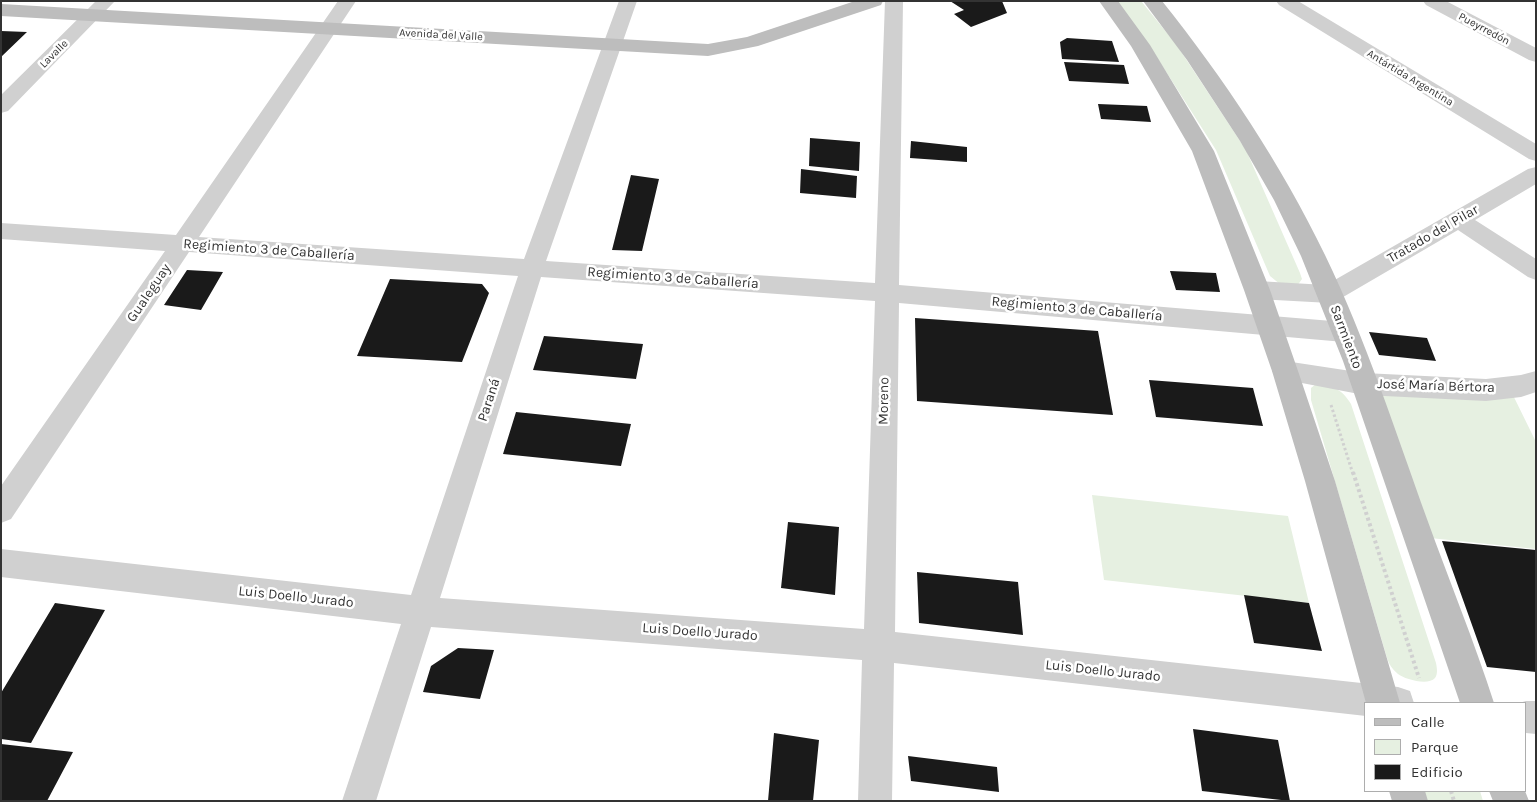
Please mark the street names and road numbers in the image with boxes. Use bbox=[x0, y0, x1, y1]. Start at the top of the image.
street label: Pueyrredón bbox=[1456, 10, 1512, 48]
street label: Avenida del Valle bbox=[399, 26, 483, 44]
street label: Lavalle bbox=[37, 37, 71, 71]
street label: Antártida Argentina bbox=[1364, 47, 1456, 109]
street label: Tratado del Pilar bbox=[1384, 201, 1482, 267]
street label: Regimiento 3 de Caballería bbox=[183, 236, 355, 264]
street label: Gualeguay bbox=[123, 261, 175, 325]
street label: Regimiento 3 de Caballería bbox=[587, 264, 759, 292]
street label: Regimiento 3 de Caballería bbox=[991, 293, 1163, 325]
street label: Sarmiento bbox=[1326, 303, 1366, 371]
street label: Paraná bbox=[474, 376, 504, 424]
street label: José María Bértora bbox=[1377, 376, 1495, 396]
street label: Moreno bbox=[875, 377, 893, 425]
street label: Luis Doello Jurado bbox=[238, 583, 354, 611]
street label: Luis Doello Jurado bbox=[642, 620, 758, 644]
street label: Luis Doello Jurado bbox=[1045, 657, 1161, 685]

